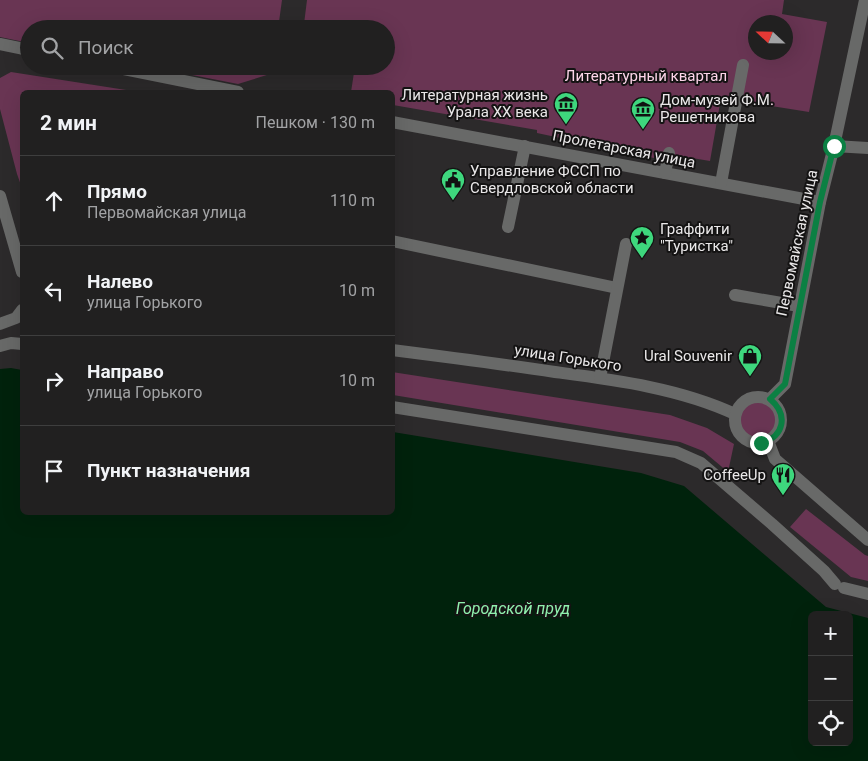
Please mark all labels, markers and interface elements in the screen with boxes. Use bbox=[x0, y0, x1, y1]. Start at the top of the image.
north arrow bbox=[748, 15, 793, 60]
search box bbox=[20, 20, 395, 75]
icon: search bbox=[38, 34, 66, 62]
text: Поиск bbox=[78, 36, 134, 59]
park label: Литературный квартал bbox=[565, 67, 727, 85]
place label: Литературная жизнь Урала XX века bbox=[402, 86, 548, 121]
museum icon: Литературная жизнь Урала XX века bbox=[553, 91, 579, 125]
place label: Дом-музей Ф.М. Решетникова bbox=[660, 91, 774, 126]
museum icon: Дом-музей Ф.М. Решетникова bbox=[630, 96, 656, 130]
text: 2 мин bbox=[40, 111, 97, 135]
text: Пешком · 130 m bbox=[256, 113, 375, 132]
street label: Пролетарская улица bbox=[551, 126, 697, 172]
route start bbox=[823, 135, 846, 158]
place label: Управление ФССП по Свердловской области bbox=[470, 162, 634, 197]
public building icon: Управление ФССП по Свердловской области bbox=[440, 167, 466, 201]
street label: Первомайская улица bbox=[773, 168, 821, 318]
text: Прямо bbox=[87, 180, 147, 203]
icon: ahead bbox=[40, 187, 68, 215]
text: 110 m bbox=[330, 191, 375, 210]
text: Первомайская улица bbox=[87, 203, 246, 222]
place label: Граффити "Туристка" bbox=[660, 220, 733, 255]
place icon: Граффити "Туристка" bbox=[629, 225, 655, 259]
text: Налево bbox=[87, 270, 153, 293]
icon: left bbox=[40, 277, 68, 305]
text: 10 m bbox=[339, 281, 375, 300]
text: улица Горького bbox=[87, 293, 202, 312]
street label: улица Горького bbox=[513, 341, 623, 375]
shop icon: Ural Souvenir bbox=[737, 343, 763, 377]
place label: Ural Souvenir bbox=[644, 347, 732, 365]
text: Направо bbox=[87, 360, 164, 383]
icon: right bbox=[40, 367, 68, 395]
text: 10 m bbox=[339, 371, 375, 390]
text: улица Горького bbox=[87, 383, 202, 402]
route end bbox=[750, 432, 773, 455]
icon: arrive bbox=[40, 457, 68, 485]
text: Пункт назначения bbox=[87, 459, 250, 482]
restaurant icon: CoffeeUp bbox=[770, 462, 796, 496]
place label: CoffeeUp bbox=[703, 466, 766, 484]
water label: Городской пруд bbox=[456, 599, 570, 618]
map controls bbox=[808, 611, 853, 746]
button: + bbox=[808, 611, 853, 656]
button: − bbox=[808, 656, 853, 701]
button: locate bbox=[808, 701, 853, 746]

